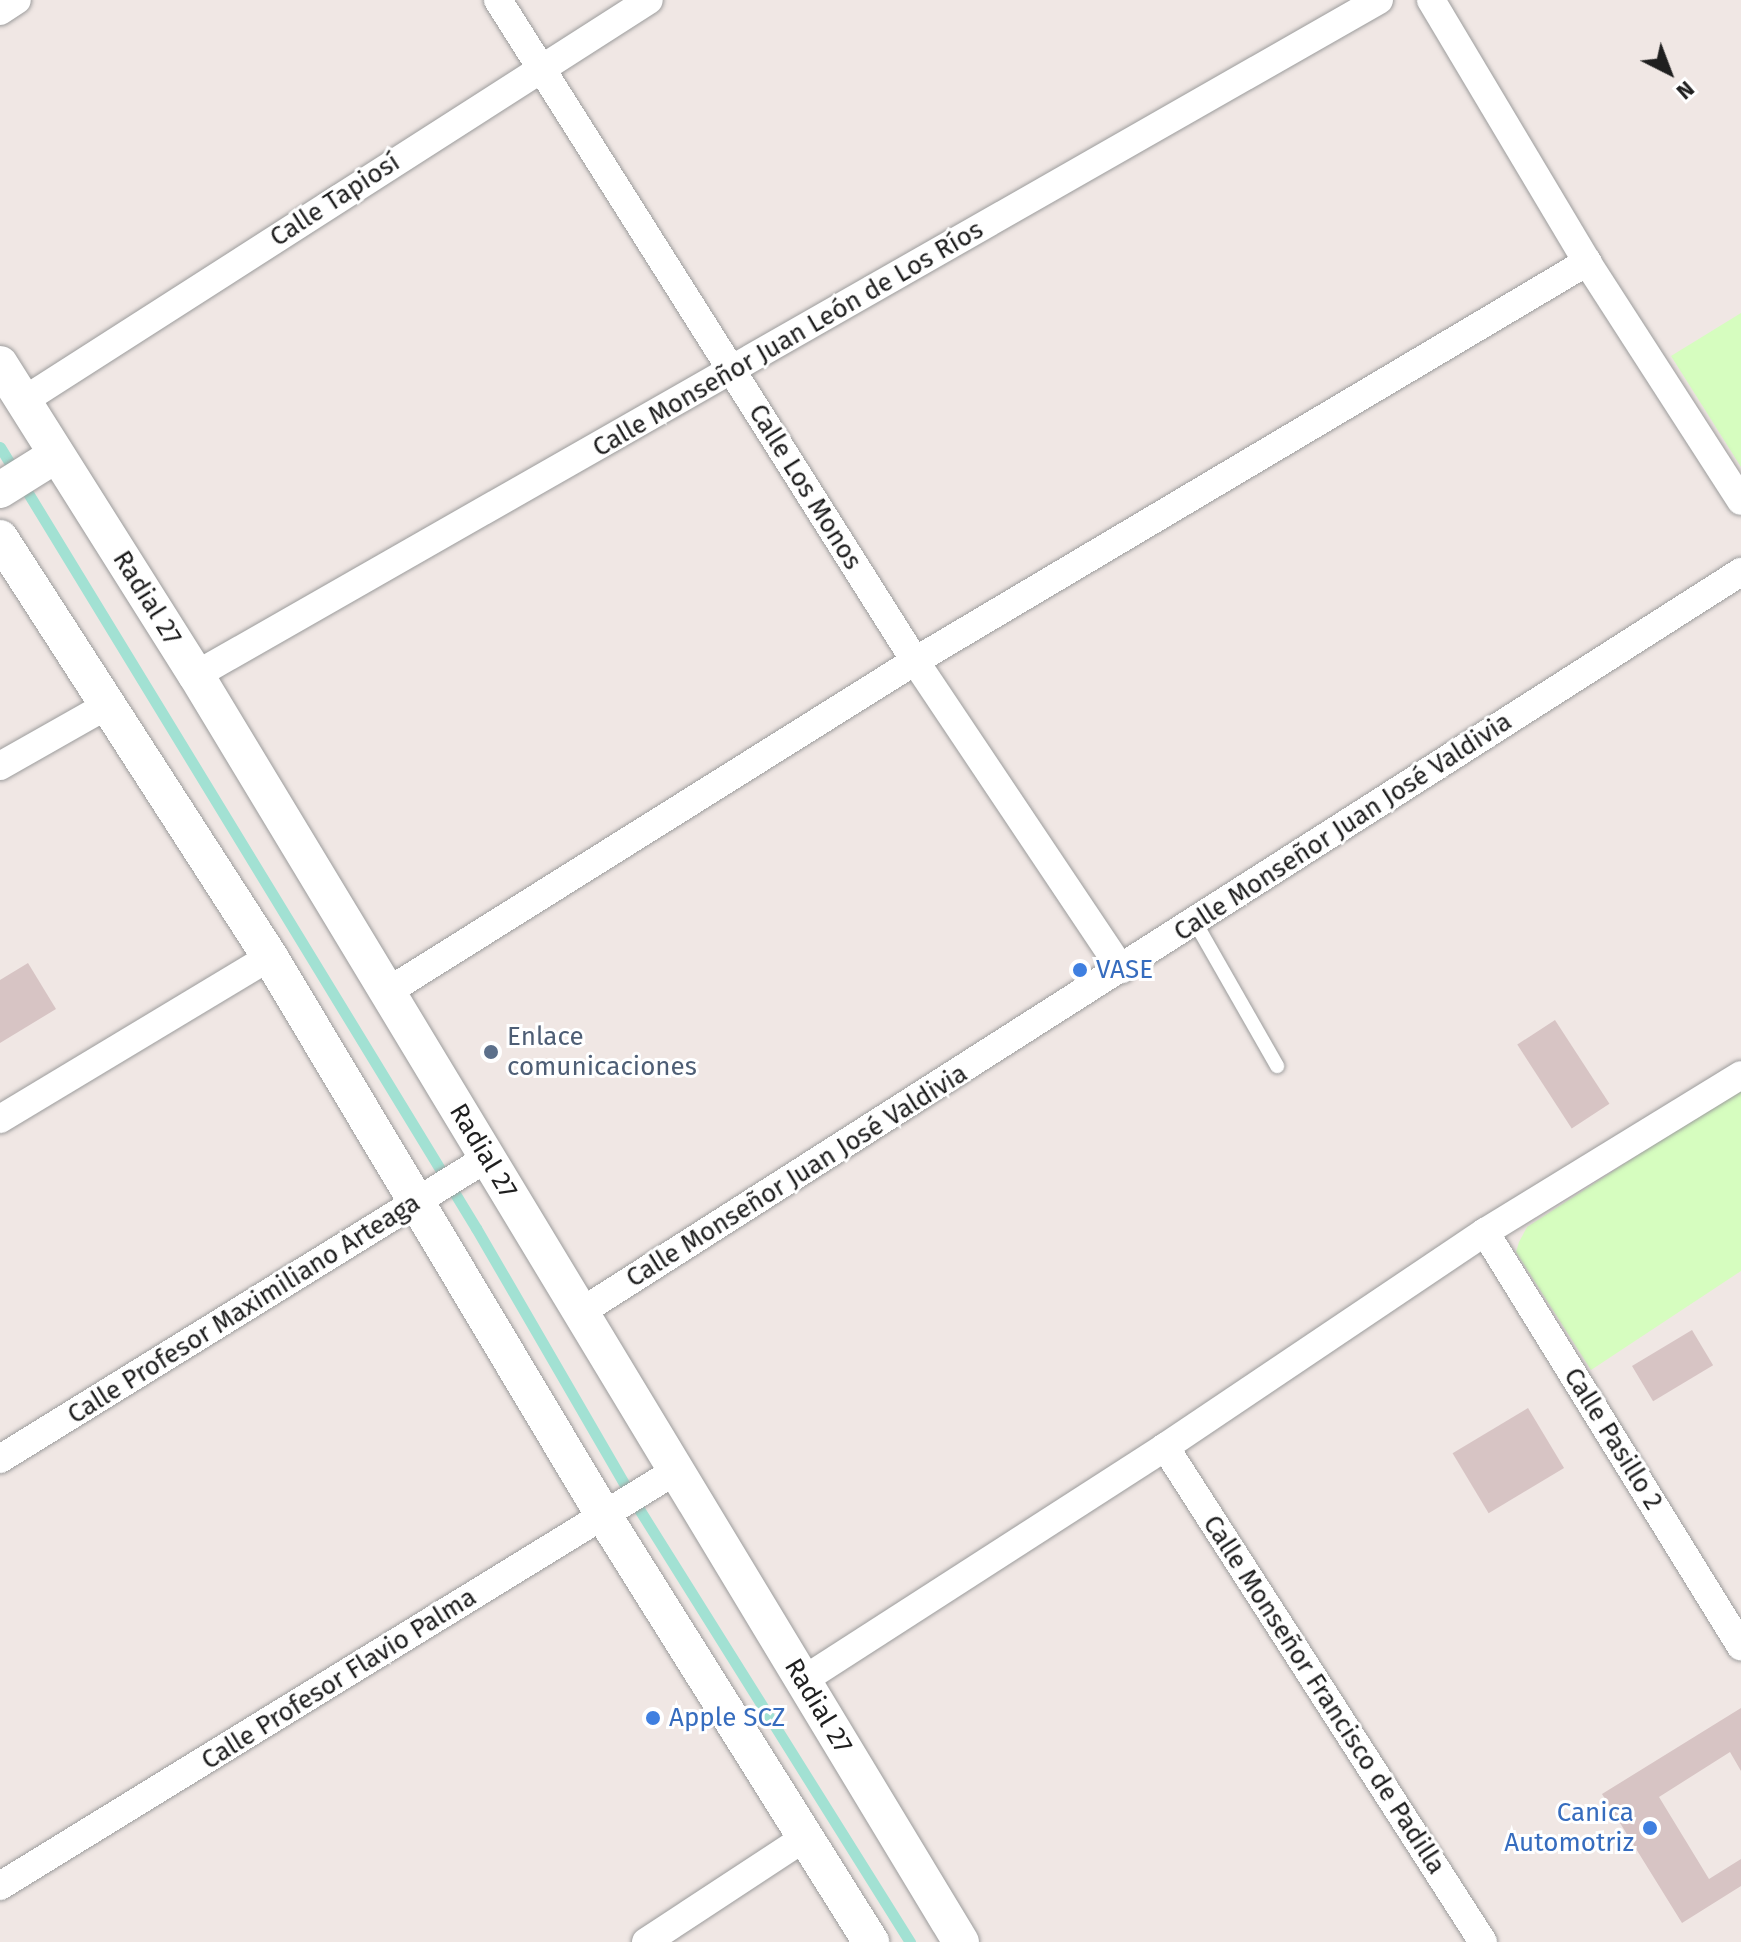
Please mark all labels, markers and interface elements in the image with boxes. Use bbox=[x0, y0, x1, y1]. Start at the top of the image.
north arrow bbox=[1629, 32, 1709, 112]
text: N bbox=[1671, 75, 1700, 105]
street label: Calle Tapiosí bbox=[264, 147, 406, 253]
street label: Calle Monseñor Juan León de Los Ríos bbox=[587, 214, 989, 464]
street label: Calle Los Monos bbox=[742, 399, 868, 575]
street label: Radial 27 bbox=[106, 545, 188, 651]
street label: Calle Monseñor Juan José Valdivia bbox=[1168, 706, 1518, 948]
place label: VASE bbox=[1096, 954, 1153, 986]
marker: VASE bbox=[1071, 961, 1089, 979]
place label: Enlace comunicaciones bbox=[507, 1021, 697, 1082]
marker: Enlace comunicaciones bbox=[482, 1043, 500, 1061]
street label: Calle Monseñor Juan José Valdivia bbox=[621, 1058, 973, 1294]
street label: Radial 27 bbox=[443, 1098, 523, 1204]
street label: Calle Profesor Maximiliano Arteaga bbox=[62, 1187, 426, 1431]
street label: Calle Pasillo 2 bbox=[1557, 1362, 1669, 1516]
street label: Calle Monseñor Francisco de Padilla bbox=[1196, 1510, 1452, 1880]
street label: Calle Profesor Flavio Palma bbox=[196, 1582, 482, 1776]
street label: Radial 27 bbox=[778, 1653, 858, 1759]
place label: Apple SCZ bbox=[669, 1702, 785, 1734]
marker: Apple SCZ bbox=[644, 1709, 662, 1727]
place label: Canica Automotriz bbox=[1504, 1797, 1634, 1858]
marker: Canica Automotriz bbox=[1641, 1819, 1659, 1837]

